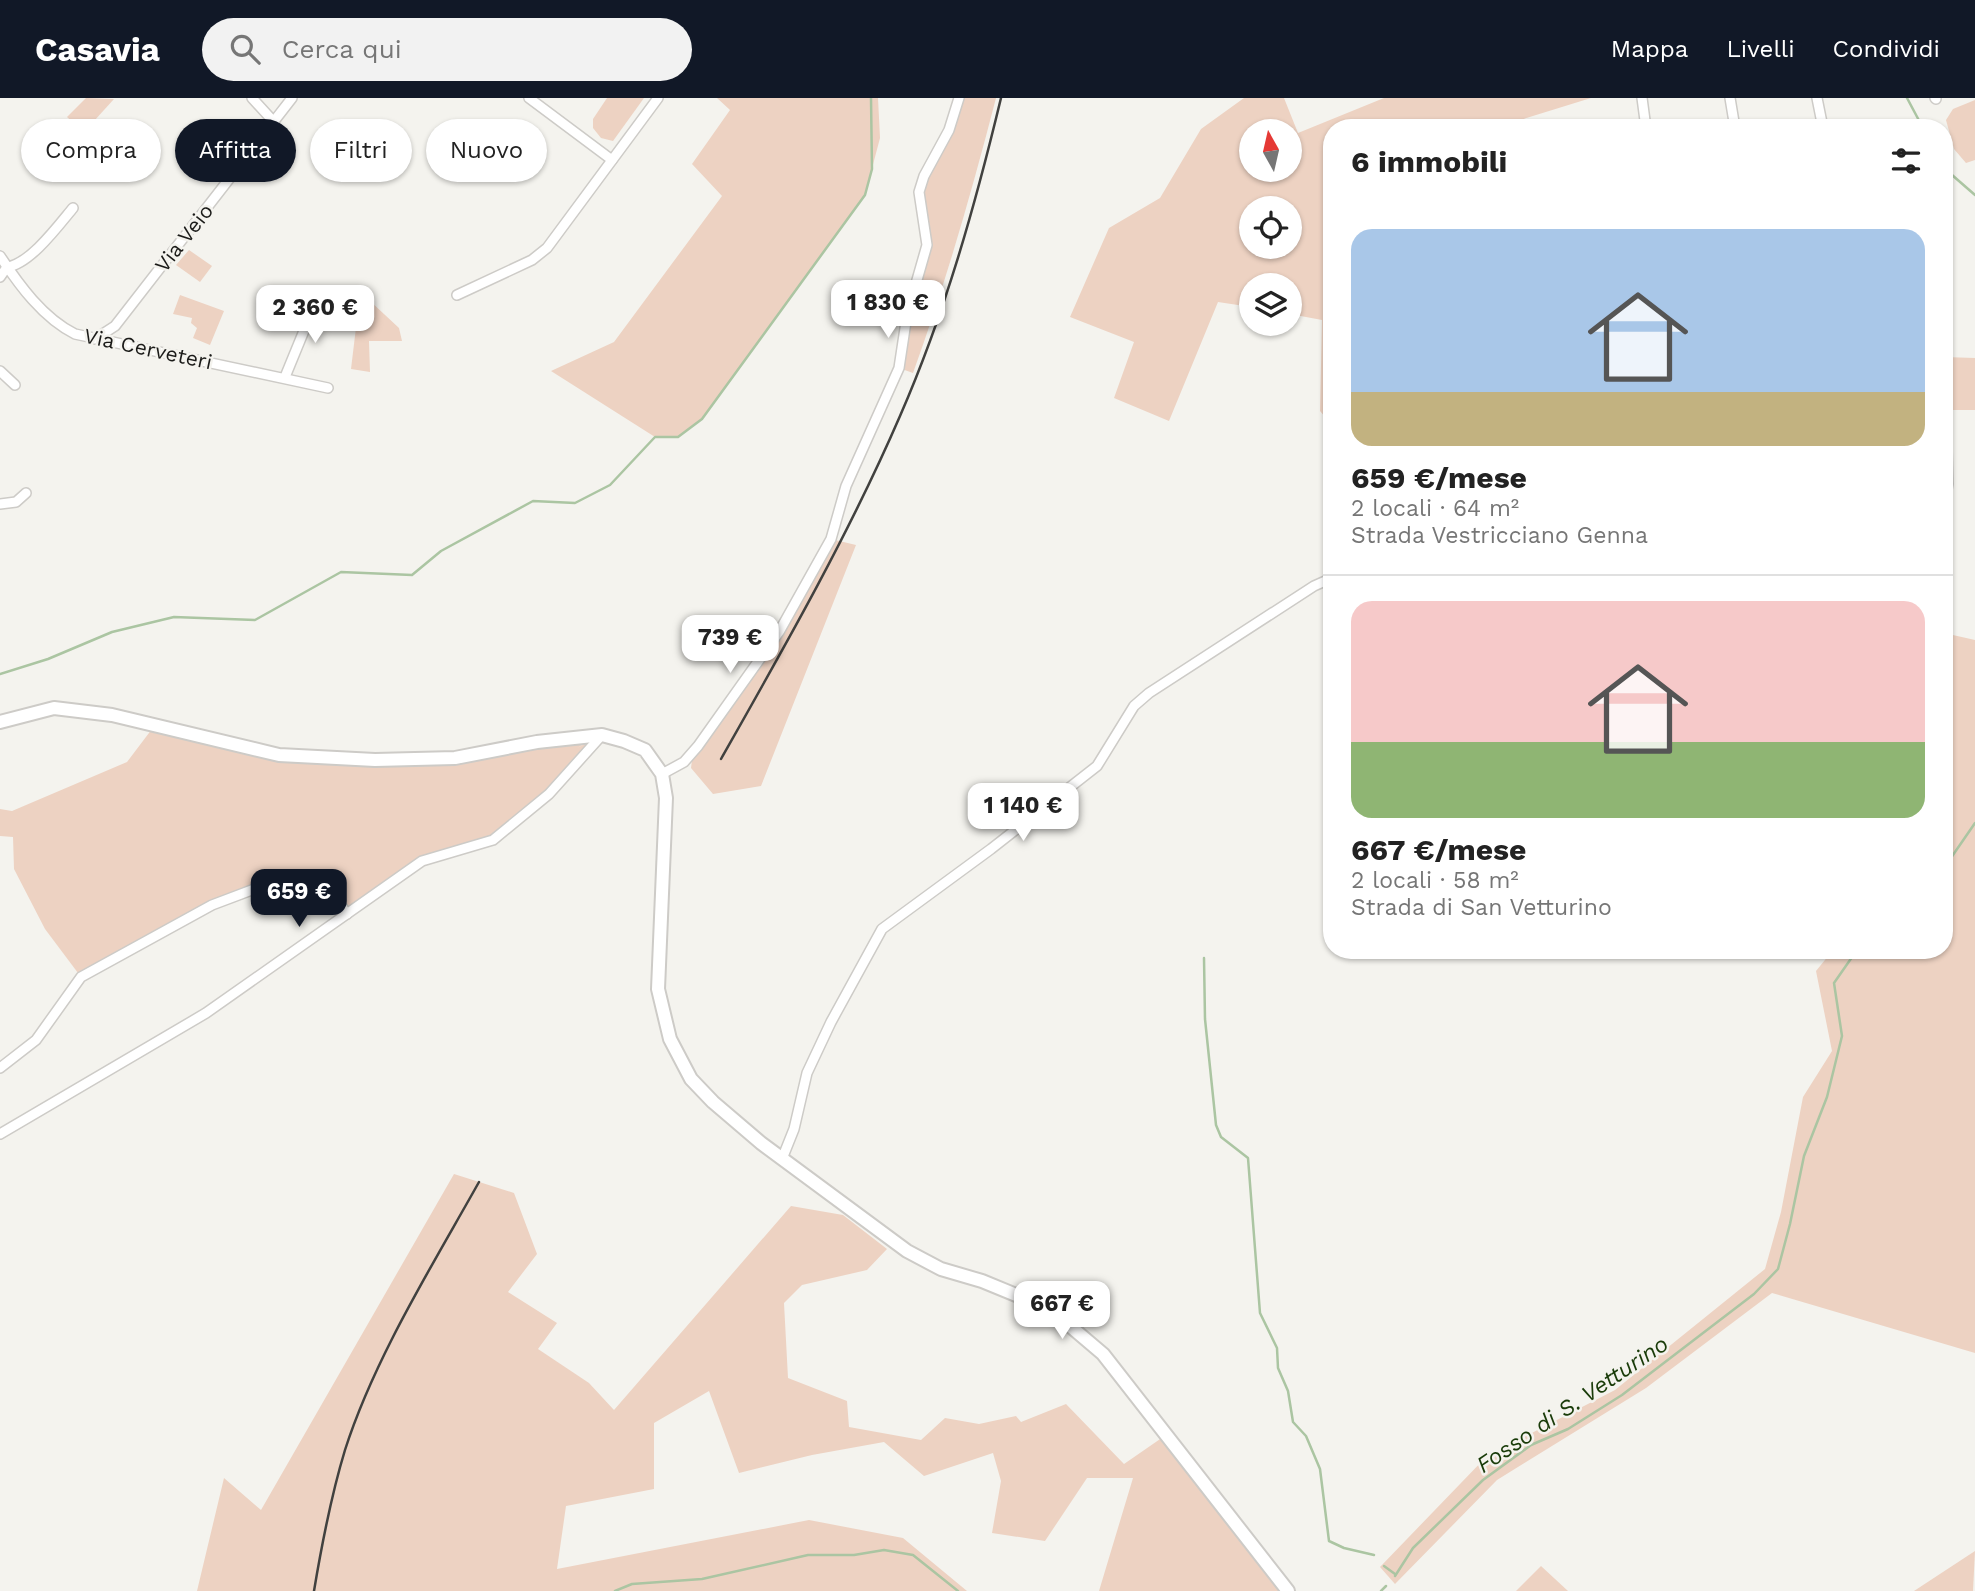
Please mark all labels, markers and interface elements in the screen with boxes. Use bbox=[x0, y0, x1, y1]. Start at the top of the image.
search box bbox=[202, 18, 692, 81]
text: Casavia bbox=[35, 30, 160, 69]
icon: search bbox=[226, 30, 264, 68]
text: Cerca qui bbox=[282, 34, 402, 64]
text: Mappa bbox=[1611, 35, 1688, 63]
text: Livelli bbox=[1726, 35, 1795, 63]
text: Condividi bbox=[1833, 35, 1940, 63]
chip: Compra bbox=[21, 119, 161, 182]
chip: Affitta bbox=[175, 119, 296, 182]
chip: Filtri bbox=[310, 119, 412, 182]
chip: Nuovo bbox=[426, 119, 547, 182]
north arrow bbox=[1239, 119, 1302, 182]
map controls bbox=[1239, 119, 1302, 336]
icon: filters bbox=[1887, 142, 1925, 180]
text: 6 immobili bbox=[1351, 144, 1507, 179]
button: locate bbox=[1239, 196, 1302, 259]
street label: Via Veio bbox=[149, 198, 218, 277]
button: layers bbox=[1239, 273, 1302, 336]
icon: home bbox=[1575, 274, 1701, 400]
pin: 1 830 € bbox=[823, 280, 953, 340]
pin: 2 360 € bbox=[250, 286, 380, 345]
text: 1 830 € bbox=[847, 289, 929, 316]
text: 2 360 € bbox=[272, 294, 358, 321]
street label: Via Cerveteri bbox=[82, 323, 215, 374]
text: 659 €/mese bbox=[1351, 460, 1527, 495]
text: 2 locali · 64 m² bbox=[1351, 495, 1519, 522]
text: Strada Vestricciano Genna bbox=[1351, 522, 1648, 549]
pin: 739 € bbox=[681, 616, 779, 675]
text: 739 € bbox=[698, 624, 762, 651]
icon: home bbox=[1575, 646, 1701, 772]
pin: 1 140 € bbox=[958, 784, 1088, 843]
text: 1 140 € bbox=[984, 792, 1062, 819]
text: 667 €/mese bbox=[1351, 832, 1526, 867]
text: 2 locali · 58 m² bbox=[1351, 867, 1519, 894]
pin: 659 € bbox=[250, 870, 348, 929]
text: 659 € bbox=[267, 878, 331, 905]
text: Strada di San Vetturino bbox=[1351, 894, 1612, 921]
pin: 667 € bbox=[1013, 1282, 1111, 1341]
text: 667 € bbox=[1030, 1290, 1094, 1317]
water label: Fosso di S. Vetturino bbox=[1471, 1330, 1673, 1479]

